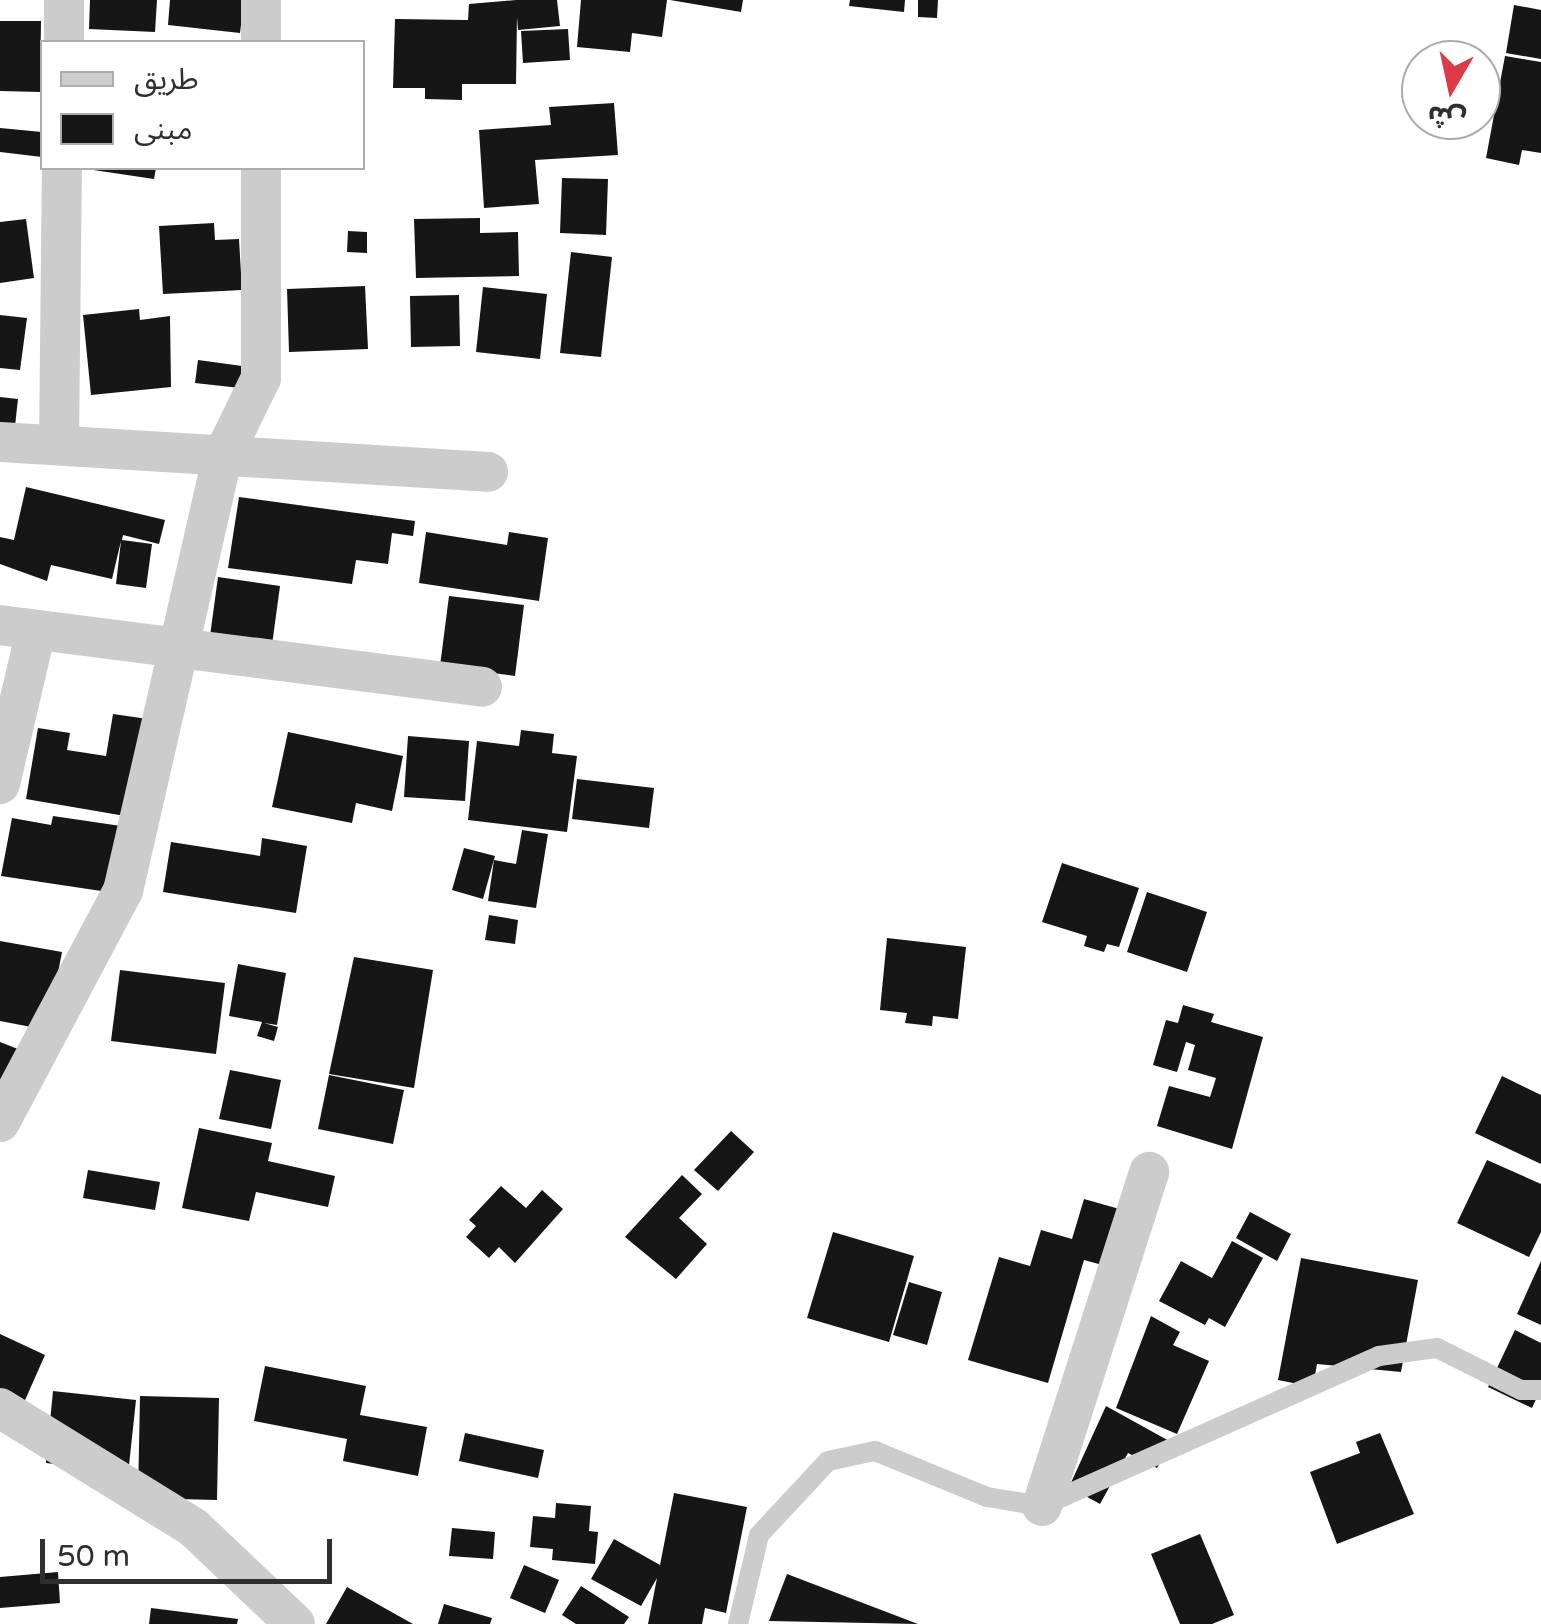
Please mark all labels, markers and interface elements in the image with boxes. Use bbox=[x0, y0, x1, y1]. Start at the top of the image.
legend bbox=[40, 40, 365, 170]
north arrow bbox=[1401, 40, 1501, 140]
text: طريق bbox=[134, 61, 199, 98]
text: ش bbox=[1425, 98, 1468, 137]
text: مبنى bbox=[134, 111, 192, 148]
scale bar bbox=[45, 1519, 338, 1581]
text: 50 m bbox=[57, 1538, 130, 1575]

